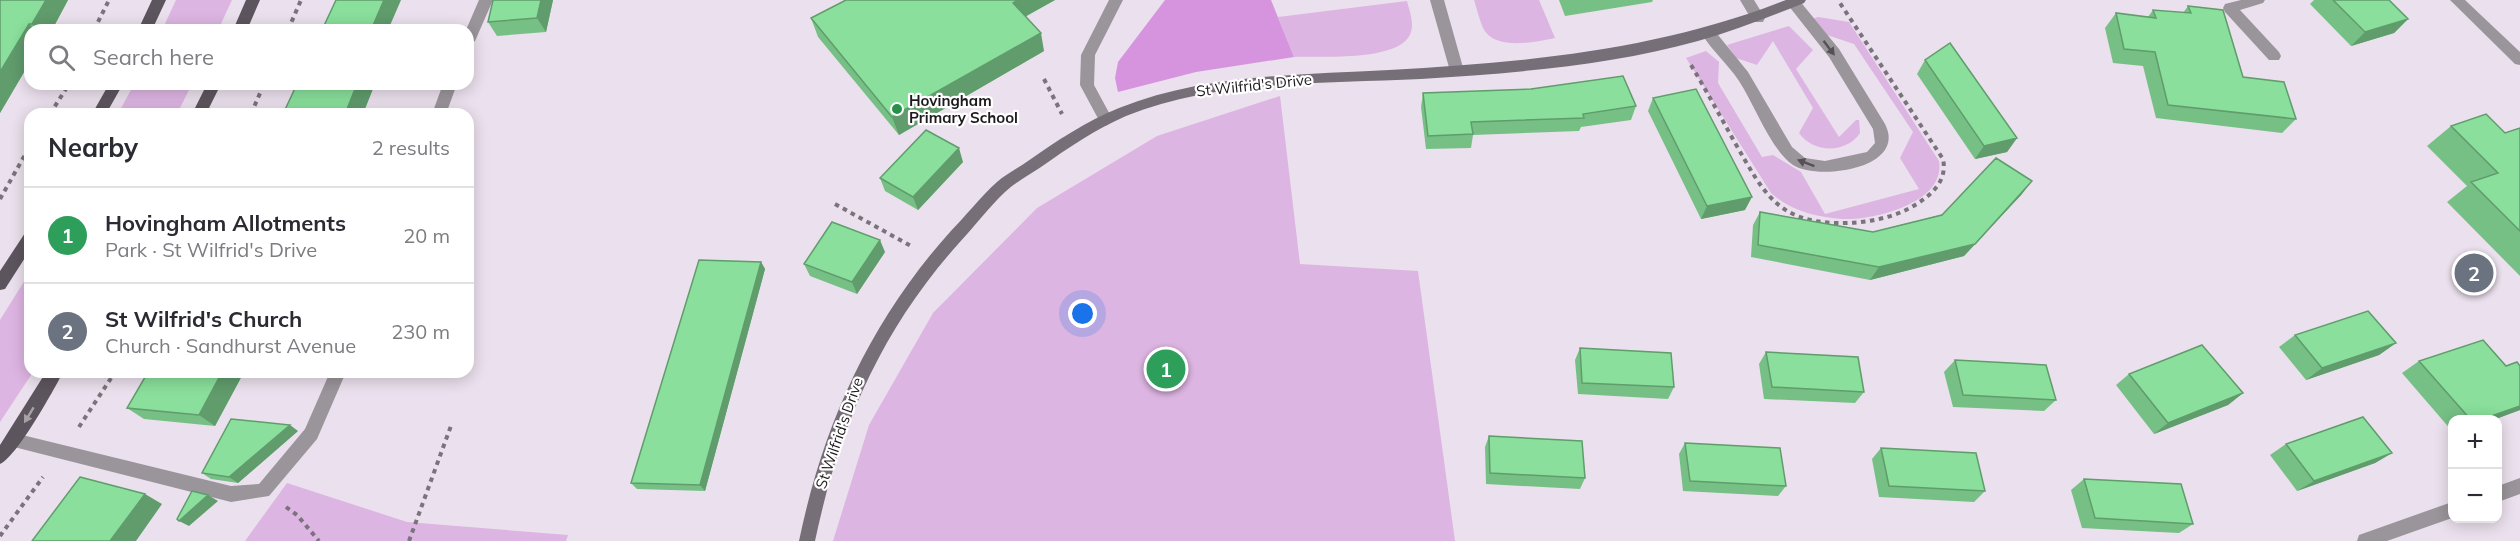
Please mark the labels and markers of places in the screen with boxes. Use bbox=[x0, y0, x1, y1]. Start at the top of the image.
place label: Hovingham Primary School bbox=[909, 91, 1018, 127]
marker: Hovingham Primary School bbox=[890, 102, 904, 116]
pin: 2 bbox=[2454, 250, 2494, 296]
pin: 1 bbox=[1146, 346, 1186, 392]

